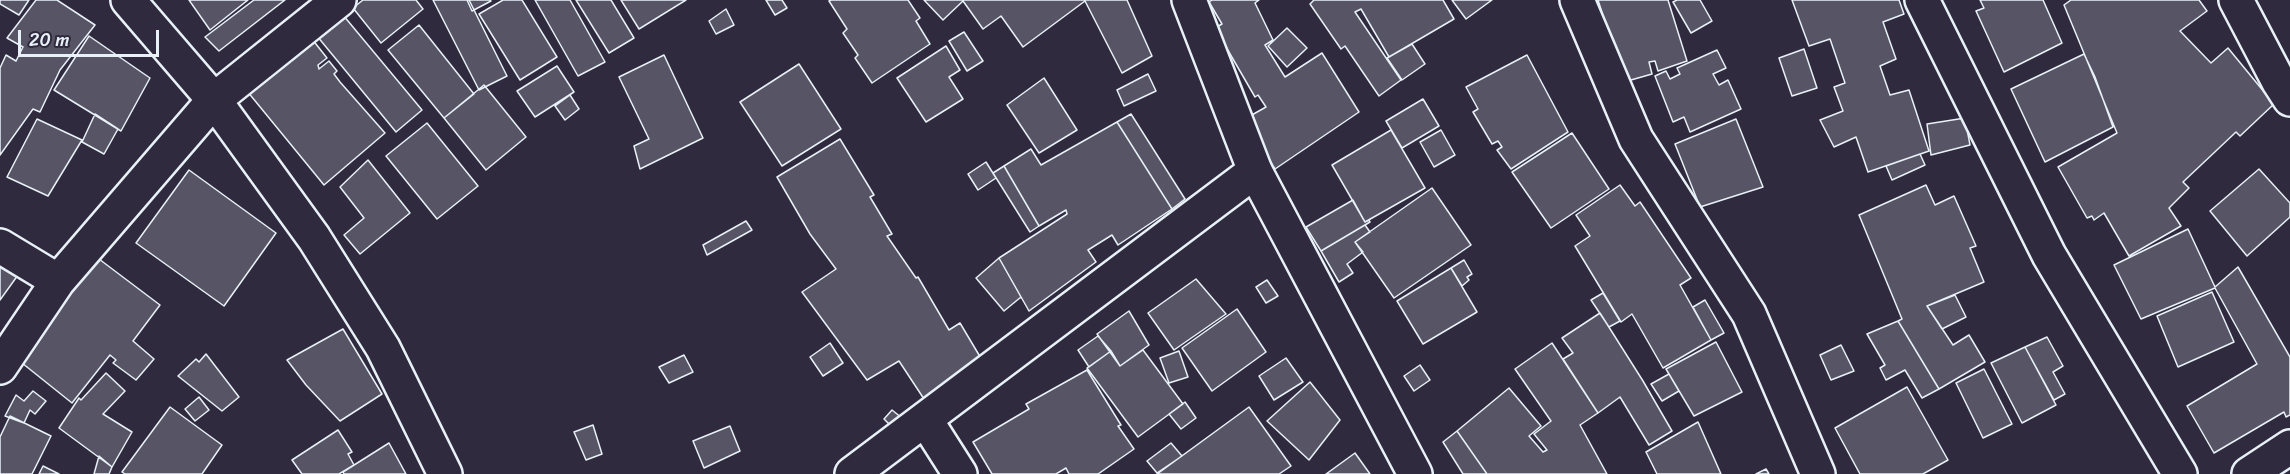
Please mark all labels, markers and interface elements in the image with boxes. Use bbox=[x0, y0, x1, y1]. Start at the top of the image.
scale bar bbox=[21, 18, 162, 56]
text: 20 m bbox=[29, 24, 69, 56]

